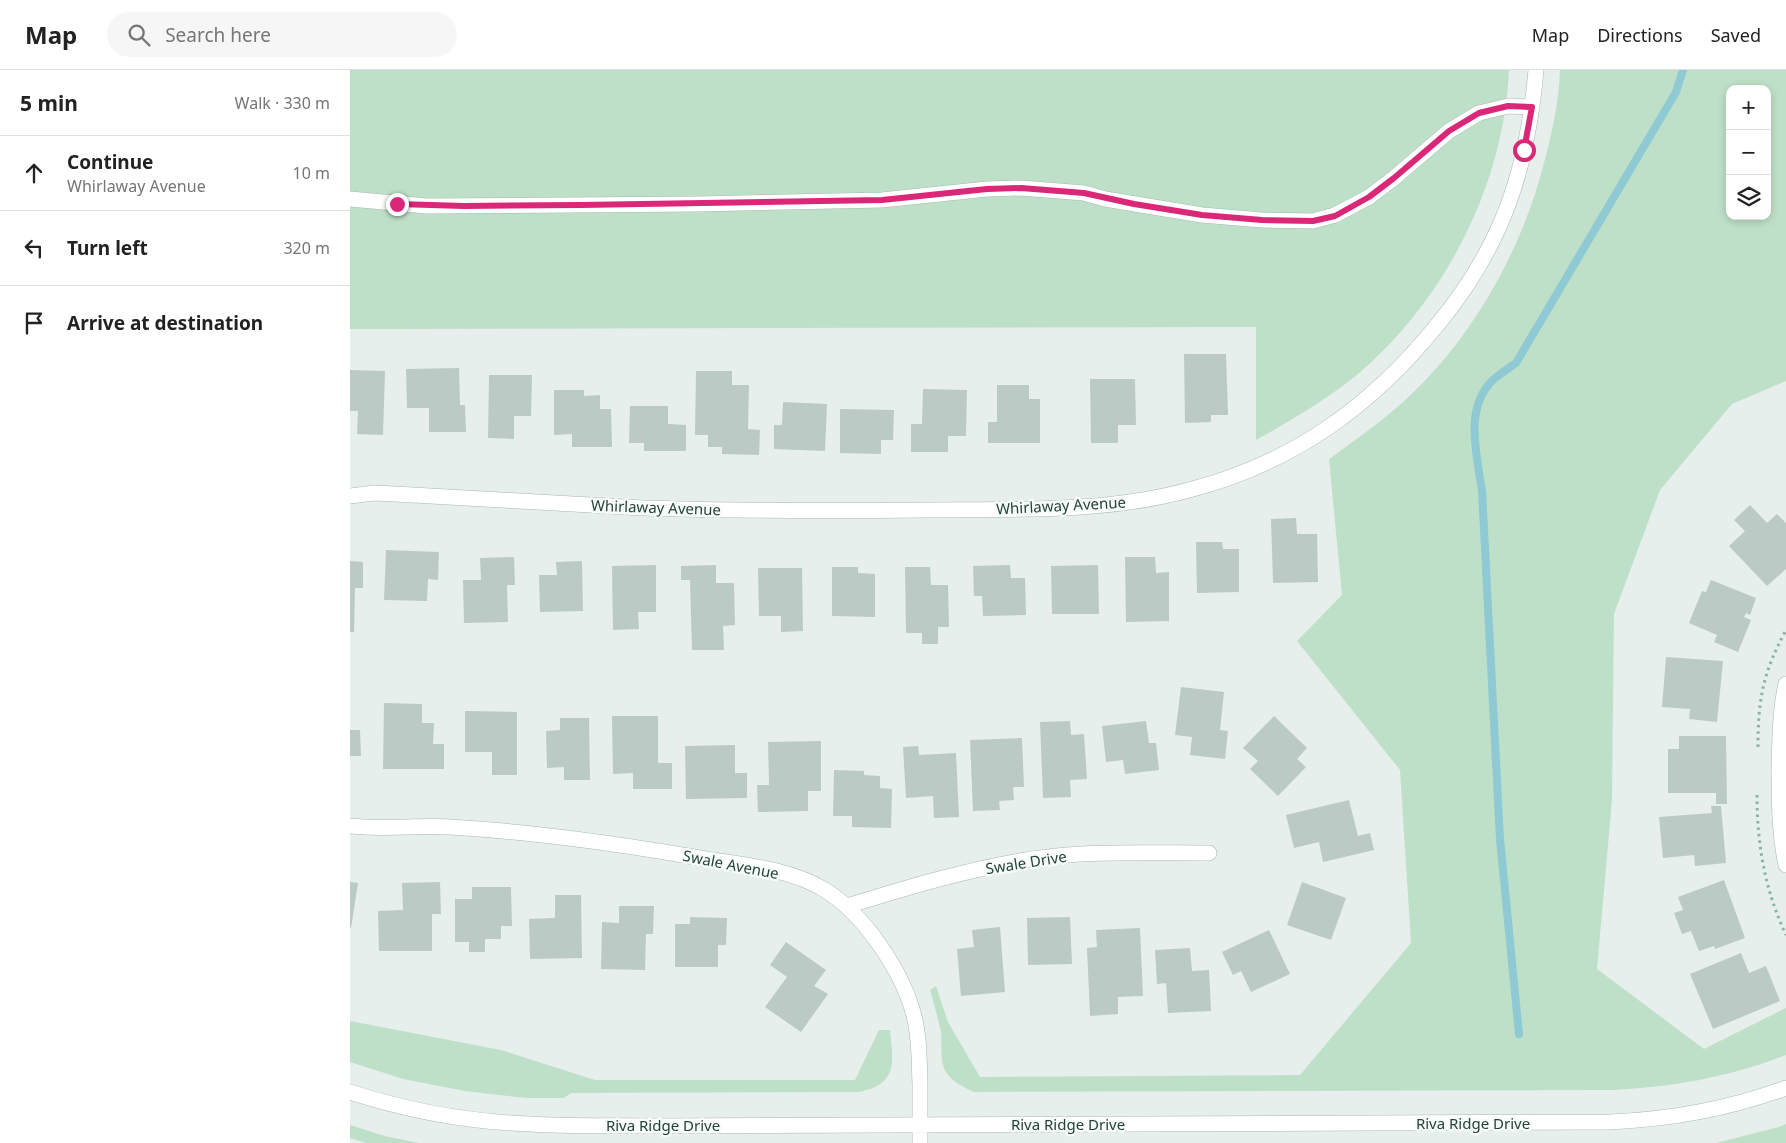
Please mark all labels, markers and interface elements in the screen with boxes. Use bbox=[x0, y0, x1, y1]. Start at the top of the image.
search box bbox=[107, 12, 457, 57]
text: Map bbox=[25, 18, 77, 51]
icon: search bbox=[125, 21, 153, 49]
text: Search here bbox=[165, 22, 271, 48]
text: Map bbox=[1532, 23, 1569, 47]
text: Directions bbox=[1597, 23, 1683, 47]
text: Saved bbox=[1711, 23, 1761, 47]
map controls bbox=[1726, 85, 1771, 220]
button: + bbox=[1726, 85, 1771, 130]
text: 5 min bbox=[20, 89, 78, 117]
text: Walk · 330 m bbox=[235, 92, 330, 114]
button: − bbox=[1726, 130, 1771, 175]
route start bbox=[1513, 139, 1536, 162]
text: Continue bbox=[67, 149, 153, 175]
icon: ahead bbox=[20, 159, 48, 187]
text: 10 m bbox=[293, 162, 330, 184]
text: Whirlaway Avenue bbox=[67, 175, 206, 197]
button: layers bbox=[1726, 175, 1771, 220]
route end bbox=[386, 193, 409, 216]
icon: left bbox=[20, 234, 48, 262]
text: Turn left bbox=[67, 235, 148, 261]
text: 320 m bbox=[283, 237, 330, 259]
icon: arrive bbox=[20, 309, 48, 337]
text: Arrive at destination bbox=[67, 310, 263, 336]
street label: Whirlaway Avenue bbox=[996, 492, 1126, 518]
street label: Whirlaway Avenue bbox=[591, 495, 721, 519]
street label: Swale Avenue bbox=[681, 845, 781, 883]
street label: Swale Drive bbox=[984, 846, 1068, 878]
street label: Riva Ridge Drive bbox=[1416, 1113, 1530, 1133]
street label: Riva Ridge Drive bbox=[1011, 1114, 1125, 1134]
street label: Riva Ridge Drive bbox=[606, 1115, 720, 1135]

